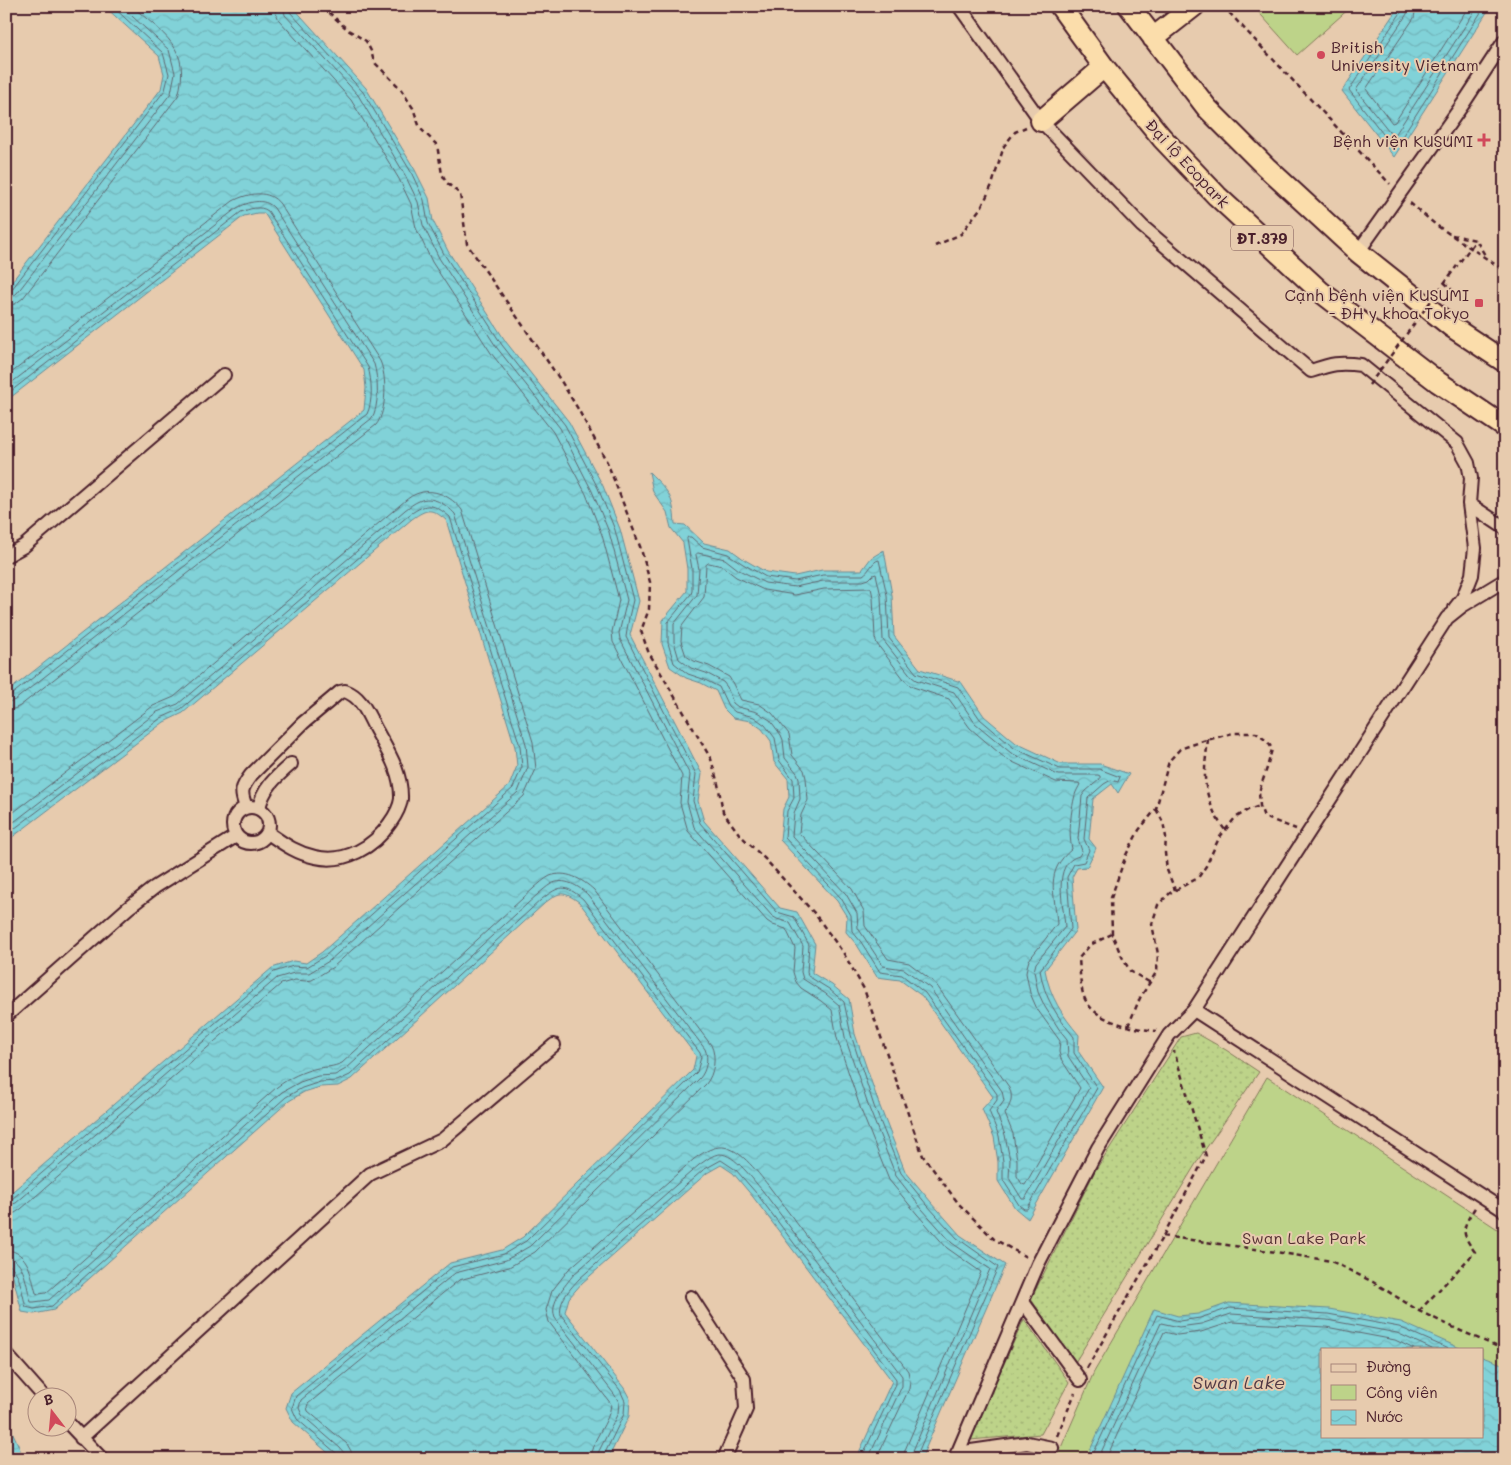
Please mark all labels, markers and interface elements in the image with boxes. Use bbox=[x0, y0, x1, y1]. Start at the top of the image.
place label: British University Vietnam bbox=[1331, 36, 1479, 75]
marker: British University Vietnam bbox=[1315, 49, 1327, 61]
street label: Đại lộ Ecopark bbox=[1141, 114, 1235, 212]
place label: Bệnh viện KUSUMI bbox=[1333, 130, 1473, 151]
marker: Bệnh viện KUSUMI bbox=[1477, 133, 1491, 147]
road number: ĐT.379 bbox=[1231, 226, 1293, 250]
place label: Cạnh bệnh viện KUSUMI - ĐH y khoa Tokyo bbox=[1284, 284, 1469, 323]
marker: Cạnh bệnh viện KUSUMI - ĐH y khoa Tokyo bbox=[1473, 297, 1485, 309]
park label: Swan Lake Park bbox=[1242, 1227, 1366, 1248]
legend bbox=[1321, 1348, 1484, 1438]
text: Đường bbox=[1366, 1356, 1411, 1376]
water label: Swan Lake bbox=[1193, 1370, 1285, 1394]
text: Công viên bbox=[1366, 1382, 1438, 1402]
north arrow bbox=[28, 1388, 78, 1438]
text: B bbox=[41, 1389, 55, 1409]
text: Nước bbox=[1366, 1406, 1403, 1426]

